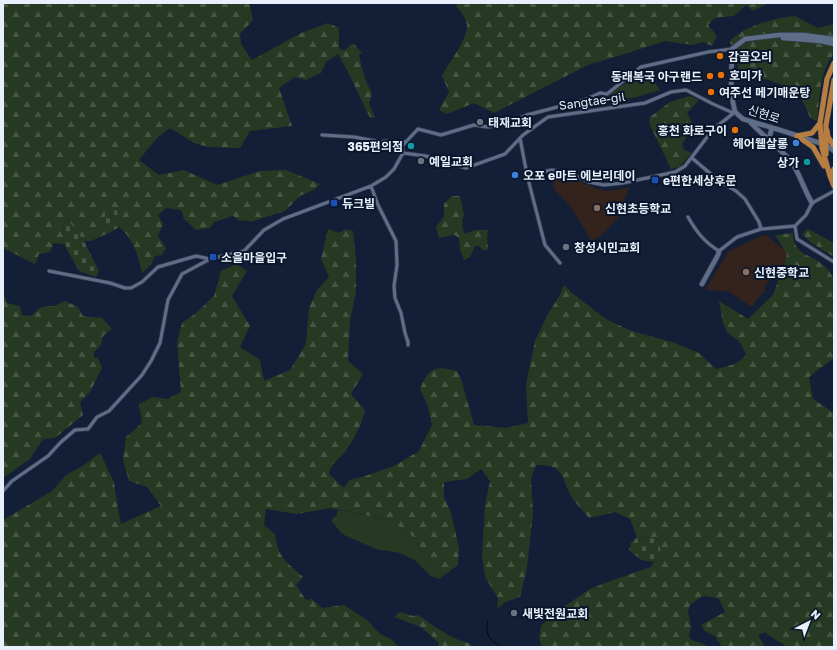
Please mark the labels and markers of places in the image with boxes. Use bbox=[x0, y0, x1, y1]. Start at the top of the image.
place label: 감골오리 bbox=[728, 49, 772, 64]
marker: 감골오리 bbox=[715, 51, 725, 61]
place label: 호미가 bbox=[729, 68, 762, 83]
place label: 동래복국 아구랜드 bbox=[611, 69, 702, 84]
marker: 호미가 bbox=[716, 70, 726, 80]
marker: 동래복국 아구랜드 bbox=[705, 71, 715, 81]
place label: 여주선 메기매운탕 bbox=[719, 85, 810, 100]
marker: 여주선 메기매운탕 bbox=[706, 87, 716, 97]
place label: 태재교회 bbox=[488, 115, 532, 130]
marker: 태재교회 bbox=[475, 117, 485, 127]
place label: 홍천 화로구이 bbox=[658, 123, 727, 138]
marker: 홍천 화로구이 bbox=[730, 125, 740, 135]
place label: 헤어웰살롱 bbox=[733, 136, 788, 151]
marker: 헤어웰살롱 bbox=[791, 138, 801, 148]
place label: 365편의점 bbox=[348, 139, 403, 154]
marker: 365편의점 bbox=[406, 141, 416, 151]
place label: 예일교회 bbox=[429, 154, 473, 169]
place label: 상가 bbox=[777, 155, 799, 170]
marker: 예일교회 bbox=[416, 156, 426, 166]
marker: 상가 bbox=[802, 157, 812, 167]
place label: 오포 e마트 에브리데이 bbox=[523, 168, 635, 183]
marker: 오포 e마트 에브리데이 bbox=[510, 170, 520, 180]
place label: e편한세상후문 bbox=[663, 173, 736, 188]
marker: e편한세상후문 bbox=[650, 175, 660, 185]
place label: 듀크빌 bbox=[342, 196, 375, 211]
marker: 듀크빌 bbox=[329, 198, 339, 208]
place label: 신현초등학교 bbox=[605, 201, 671, 216]
marker: 신현초등학교 bbox=[592, 203, 602, 213]
place label: 창성시민교회 bbox=[574, 240, 640, 255]
marker: 창성시민교회 bbox=[561, 242, 571, 252]
place label: 소을마을입구 bbox=[221, 250, 287, 265]
marker: 소을마을입구 bbox=[208, 252, 218, 262]
place label: 신현중학교 bbox=[754, 265, 809, 280]
marker: 신현중학교 bbox=[741, 267, 751, 277]
place label: 새빛전원교회 bbox=[522, 606, 588, 621]
marker: 새빛전원교회 bbox=[509, 608, 519, 618]

